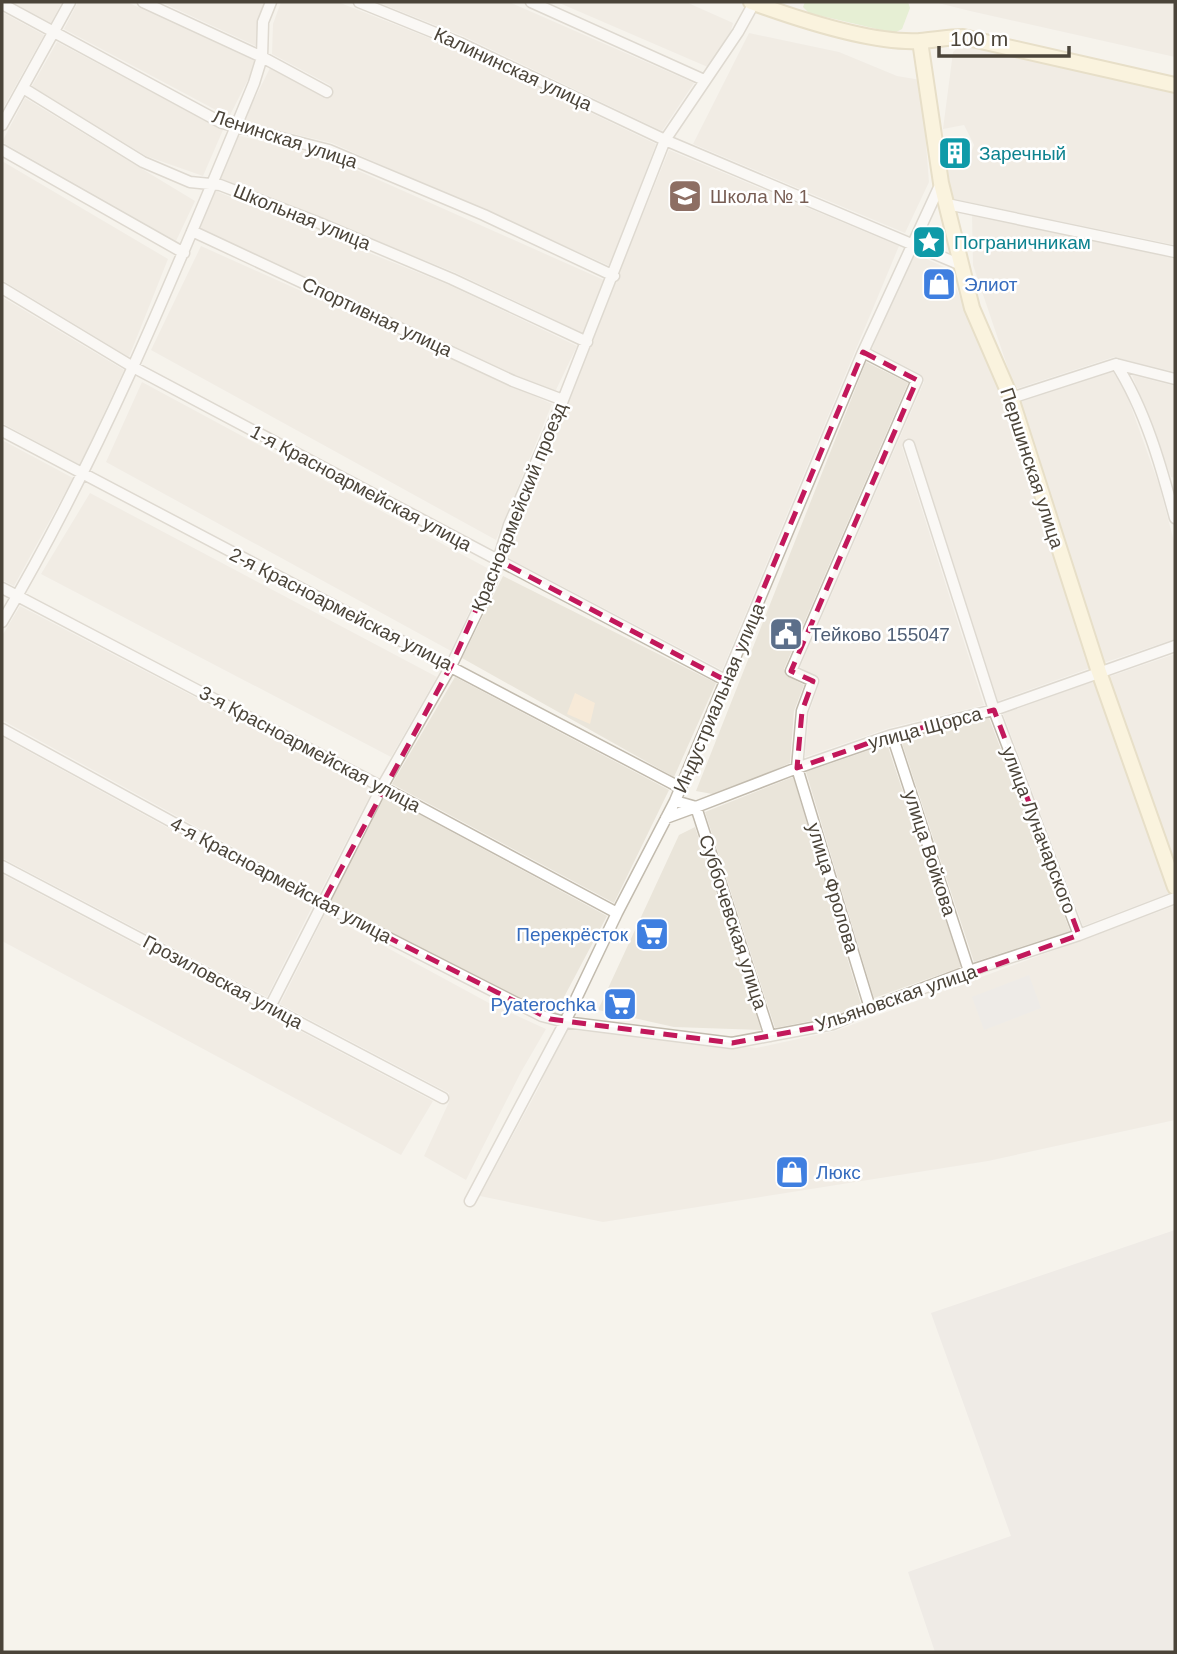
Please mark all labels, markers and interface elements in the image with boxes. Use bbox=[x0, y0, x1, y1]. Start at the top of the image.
scale bar bbox=[939, 14, 1068, 58]
street label: Калининская улица bbox=[431, 23, 596, 115]
text: 100 m bbox=[950, 27, 1008, 50]
street label: Ленинская улица bbox=[210, 106, 361, 172]
building icon: Заречный bbox=[936, 134, 974, 172]
place label: Заречный bbox=[979, 143, 1066, 164]
school or university icon: Школа № 1 bbox=[666, 177, 704, 215]
street label: Школьная улица bbox=[230, 180, 374, 254]
place label: Школа № 1 bbox=[710, 186, 809, 207]
place icon: Пограничникам bbox=[910, 223, 948, 261]
place label: Пограничникам bbox=[954, 232, 1091, 253]
shop icon: Элиот bbox=[920, 265, 958, 303]
street label: Спортивная улица bbox=[299, 273, 456, 361]
place label: Элиот bbox=[964, 274, 1018, 295]
street label: Першинская улица bbox=[996, 385, 1068, 551]
street label: Красноармейский проезд bbox=[467, 399, 571, 615]
street label: 1-я Красноармейская улица bbox=[247, 421, 475, 555]
street label: 2-я Красноармейская улица bbox=[226, 544, 456, 675]
street label: Индустриальная улица bbox=[669, 599, 769, 796]
public building icon: Тейково 155047 bbox=[767, 615, 805, 653]
place label: Тейково 155047 bbox=[810, 624, 950, 645]
street label: 3-я Красноармейская улица bbox=[196, 682, 424, 816]
street label: улица Щорса bbox=[866, 703, 984, 753]
street label: улица Луначарского bbox=[997, 744, 1081, 916]
street label: улица Войкова bbox=[900, 788, 960, 919]
street label: 4-я Красноармейская улица bbox=[167, 813, 395, 947]
street label: улица Фролова bbox=[803, 820, 863, 956]
street label: Суббочевская улица bbox=[695, 832, 771, 1012]
supermarket icon: Перекрёсток bbox=[633, 915, 671, 953]
place label: Перекрёсток bbox=[516, 924, 629, 945]
street label: Грозиловская улица bbox=[140, 931, 307, 1033]
street label: Ульяновская улица bbox=[812, 960, 980, 1036]
supermarket icon: Pyaterochka bbox=[601, 985, 639, 1023]
place label: Pyaterochka bbox=[490, 994, 596, 1015]
shop icon: Люкс bbox=[773, 1153, 811, 1191]
place label: Люкс bbox=[816, 1162, 861, 1183]

